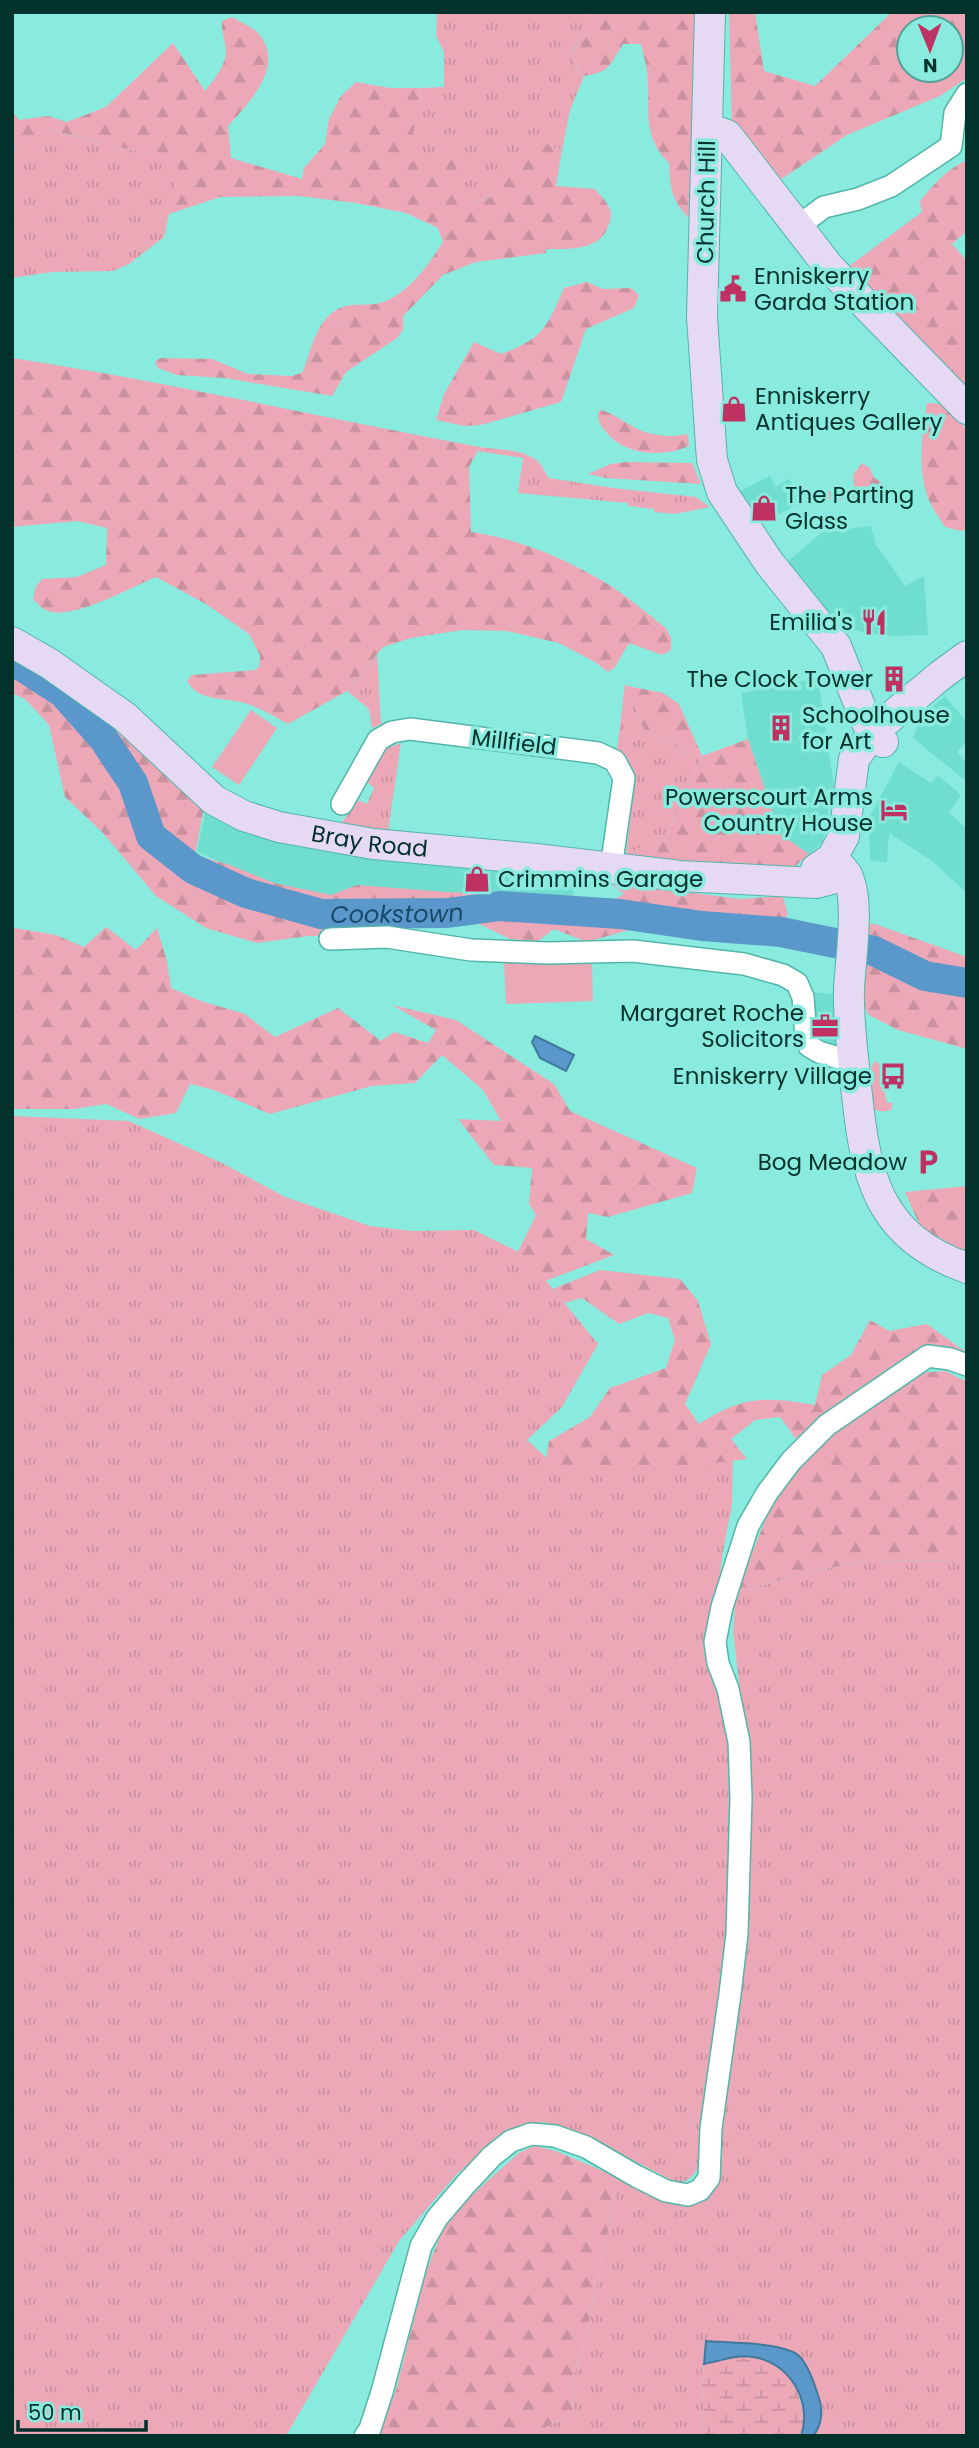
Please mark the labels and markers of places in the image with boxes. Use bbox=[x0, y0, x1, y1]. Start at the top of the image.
place label: Enniskerry Garda Station bbox=[754, 260, 914, 318]
public building icon: Enniskerry Garda Station bbox=[718, 274, 748, 304]
place label: Enniskerry Antiques Gallery bbox=[755, 380, 943, 438]
shop icon: Enniskerry Antiques Gallery bbox=[719, 394, 749, 424]
place label: The Parting Glass bbox=[785, 479, 914, 537]
shop icon: The Parting Glass bbox=[749, 493, 779, 523]
place label: Emilia's bbox=[769, 606, 853, 638]
restaurant icon: Emilia's bbox=[859, 607, 889, 637]
place label: The Clock Tower bbox=[686, 663, 873, 695]
building icon: The Clock Tower bbox=[879, 664, 909, 694]
place label: Schoolhouse for Art bbox=[802, 699, 950, 757]
building icon: Schoolhouse for Art bbox=[766, 713, 796, 743]
place label: Powerscourt Arms Country House bbox=[665, 781, 873, 839]
hotel icon: Powerscourt Arms Country House bbox=[879, 795, 909, 825]
place label: Crimmins Garage bbox=[498, 863, 703, 895]
shop icon: Crimmins Garage bbox=[462, 864, 492, 894]
place label: Margaret Roche Solicitors bbox=[620, 997, 804, 1055]
office icon: Margaret Roche Solicitors bbox=[810, 1011, 840, 1041]
place label: Enniskerry Village bbox=[673, 1060, 872, 1092]
bus stop icon: Enniskerry Village bbox=[878, 1061, 908, 1091]
place label: Bog Meadow bbox=[758, 1146, 907, 1178]
parking icon: Bog Meadow bbox=[913, 1147, 943, 1177]

